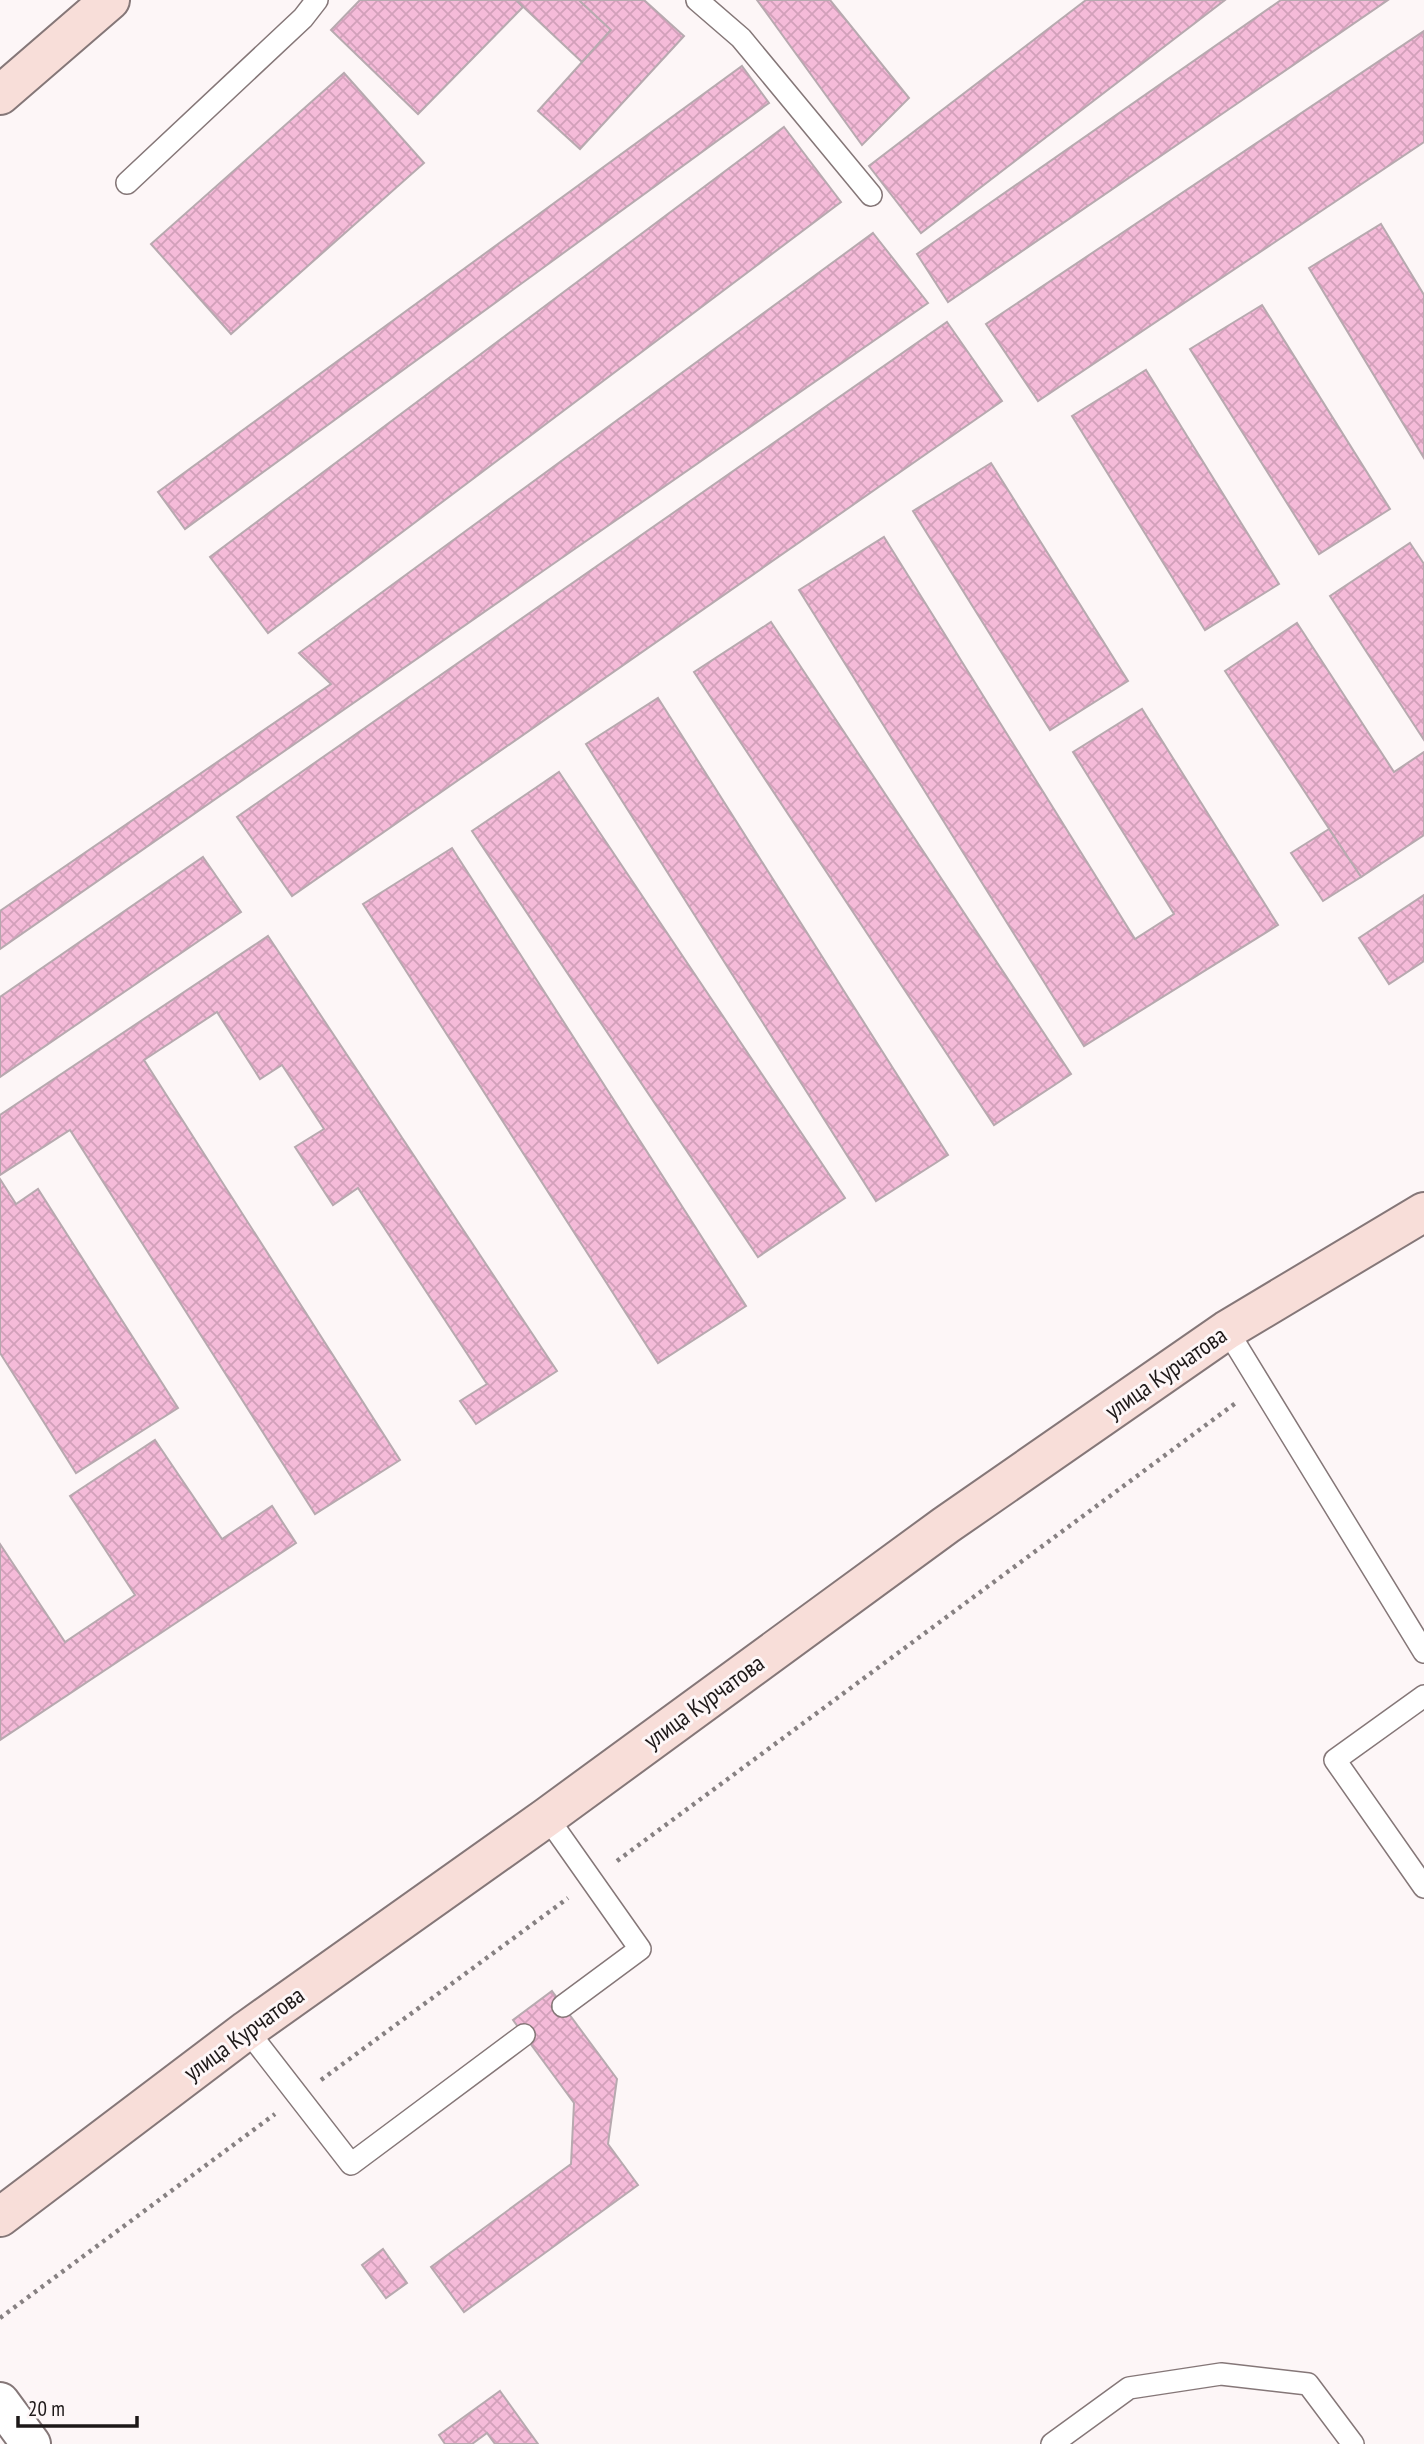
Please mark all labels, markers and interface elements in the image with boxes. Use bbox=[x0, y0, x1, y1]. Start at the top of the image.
street label: улица Курчатова bbox=[1099, 1319, 1233, 1426]
street label: улица Курчатова bbox=[637, 1647, 770, 1756]
street label: улица Курчатова bbox=[177, 1979, 310, 2088]
scale bar bbox=[18, 2384, 136, 2428]
text: 20 m bbox=[28, 2395, 65, 2422]

